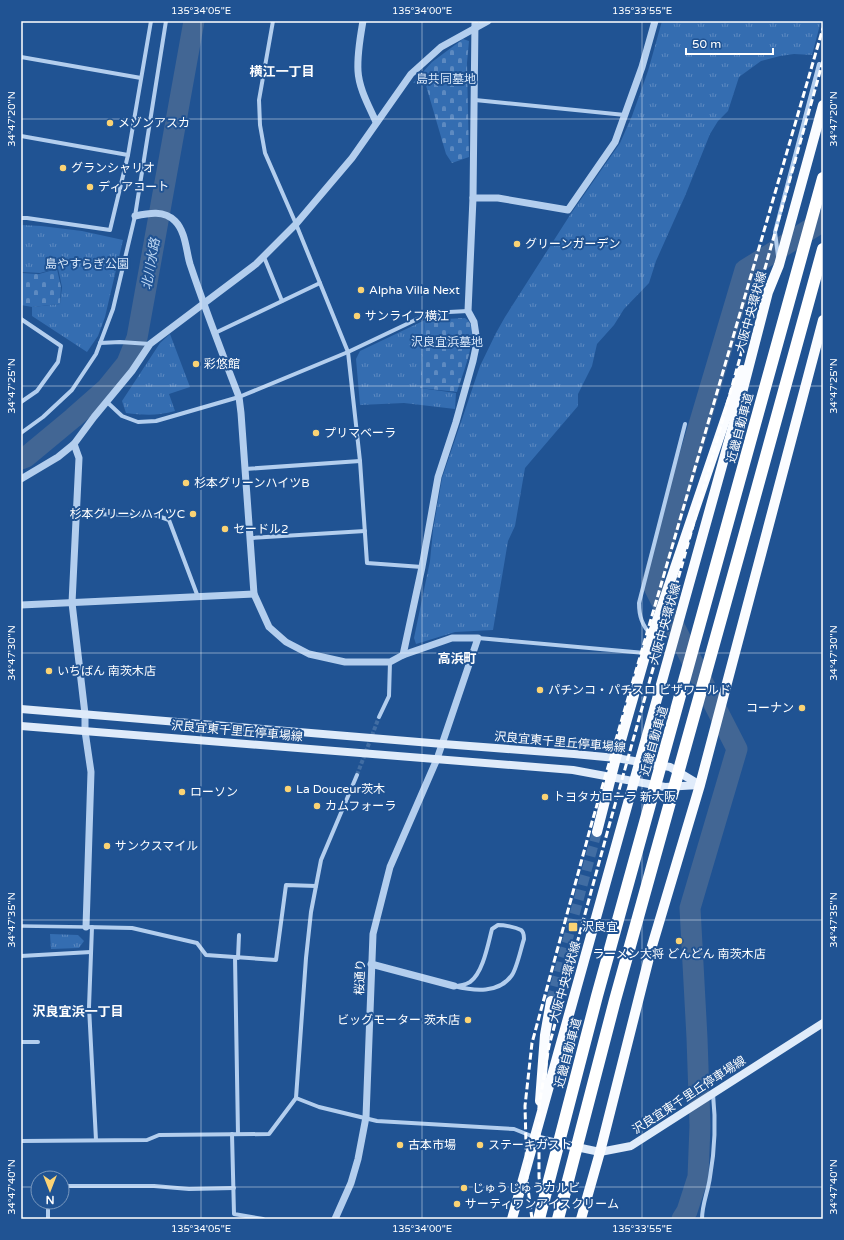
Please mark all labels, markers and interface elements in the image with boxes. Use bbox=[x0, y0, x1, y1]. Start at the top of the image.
text: 135°34'05"E bbox=[171, 5, 231, 17]
text: 135°34'00"E bbox=[392, 5, 452, 17]
text: 135°33'55"E bbox=[612, 5, 672, 17]
scale bar bbox=[686, 30, 773, 56]
text: 50 m bbox=[692, 37, 721, 51]
district label: 横江一丁目 bbox=[249, 64, 315, 80]
park label: 島共同墓地 bbox=[416, 72, 476, 86]
text: 34°47'20"N bbox=[6, 91, 18, 147]
text: 34°47'20"N bbox=[828, 91, 840, 147]
place label: メゾンアスカ bbox=[118, 116, 190, 130]
marker: メゾンアスカ bbox=[105, 118, 115, 128]
place label: グランシャリオ bbox=[71, 161, 155, 175]
marker: グランシャリオ bbox=[58, 163, 68, 173]
place label: ディアコート bbox=[98, 180, 169, 194]
marker: ディアコート bbox=[85, 182, 95, 192]
water label: 北川水路 bbox=[139, 236, 164, 291]
place label: グリーンガーデン bbox=[525, 237, 620, 251]
marker: グリーンガーデン bbox=[512, 239, 522, 249]
park label: 島やすらぎ公園 bbox=[45, 257, 129, 271]
street label: 大阪中央環状線 bbox=[733, 270, 769, 354]
place label: Alpha Villa Next bbox=[369, 283, 460, 297]
marker: Alpha Villa Next bbox=[356, 285, 366, 295]
place label: サンライフ横江 bbox=[365, 309, 449, 323]
marker: サンライフ横江 bbox=[352, 311, 362, 321]
park label: 沢良宜浜墓地 bbox=[411, 335, 483, 349]
place label: 彩悠館 bbox=[204, 357, 240, 371]
text: 34°47'25"N bbox=[6, 358, 18, 414]
text: 34°47'25"N bbox=[828, 358, 840, 414]
marker: 彩悠館 bbox=[191, 359, 201, 369]
street label: 近畿自動車道 bbox=[724, 391, 756, 465]
place label: プリマベーラ bbox=[324, 426, 396, 440]
marker: プリマベーラ bbox=[311, 428, 321, 438]
place label: 杉本グリーンハイツB bbox=[194, 476, 309, 490]
marker: 杉本グリーンハイツB bbox=[181, 478, 191, 488]
place label: 杉本グリーンハイツC bbox=[69, 507, 185, 521]
marker: 杉本グリーンハイツC bbox=[188, 509, 198, 519]
place label: セードル2 bbox=[233, 522, 289, 536]
marker: セードル2 bbox=[220, 524, 230, 534]
street label: 大阪中央環状線 bbox=[647, 582, 683, 666]
text: 34°47'30"N bbox=[6, 625, 18, 681]
text: 34°47'30"N bbox=[828, 625, 840, 681]
district label: 高浜町 bbox=[437, 651, 477, 667]
place label: いちばん 南茨木店 bbox=[57, 664, 156, 678]
marker: いちばん 南茨木店 bbox=[44, 666, 54, 676]
place label: パチンコ・パチスロ ビザワールド bbox=[548, 683, 731, 697]
marker: パチンコ・パチスロ ビザワールド bbox=[535, 685, 545, 695]
place label: コーナン bbox=[746, 701, 794, 715]
marker: コーナン bbox=[797, 703, 807, 713]
street label: 近畿自動車道 bbox=[637, 704, 671, 778]
street label: 沢良宜東千里丘停車場線 bbox=[171, 718, 303, 744]
street label: 沢良宜東千里丘停車場線 bbox=[494, 729, 626, 755]
place label: La Douceur茨木 bbox=[296, 782, 385, 796]
marker: La Douceur茨木 bbox=[283, 784, 293, 794]
place label: ローソン bbox=[190, 785, 238, 799]
marker: ローソン bbox=[177, 787, 187, 797]
place label: トヨタカローラ 新大阪 bbox=[553, 790, 676, 804]
marker: トヨタカローラ 新大阪 bbox=[540, 792, 550, 802]
place label: カムフォーラ bbox=[325, 799, 396, 813]
marker: カムフォーラ bbox=[312, 801, 322, 811]
place label: サンクスマイル bbox=[115, 839, 198, 853]
marker: サンクスマイル bbox=[102, 841, 112, 851]
text: 34°47'35"N bbox=[6, 892, 18, 948]
text: 34°47'35"N bbox=[828, 892, 840, 948]
place label: 沢良宜 bbox=[582, 920, 618, 934]
marker: 沢良宜 bbox=[567, 921, 579, 933]
marker: ラーメン大将 どんどん 南茨木店 bbox=[674, 936, 684, 946]
street label: 大阪中央環状線 bbox=[547, 940, 583, 1024]
place label: ラーメン大将 どんどん 南茨木店 bbox=[592, 947, 766, 961]
street label: 桜通り bbox=[352, 959, 368, 995]
district label: 沢良宜浜一丁目 bbox=[32, 1004, 124, 1020]
place label: ビッグモーター 茨木店 bbox=[337, 1013, 460, 1027]
marker: ビッグモーター 茨木店 bbox=[463, 1015, 473, 1025]
street label: 近畿自動車道 bbox=[552, 1016, 584, 1090]
street label: 沢良宜東千里丘停車場線 bbox=[630, 1053, 748, 1137]
place label: 古本市場 bbox=[408, 1138, 456, 1152]
place label: ステーキガスト bbox=[488, 1138, 572, 1152]
marker: 古本市場 bbox=[395, 1140, 405, 1150]
marker: ステーキガスト bbox=[475, 1140, 485, 1150]
text: 34°47'40"N bbox=[6, 1159, 18, 1215]
text: 34°47'40"N bbox=[828, 1159, 840, 1215]
north arrow bbox=[30, 1170, 70, 1210]
place label: じゅうじゅうカルビ bbox=[472, 1181, 580, 1195]
marker: じゅうじゅうカルビ bbox=[459, 1183, 469, 1193]
text: N bbox=[46, 1193, 54, 1206]
place label: サーティワンアイスクリーム bbox=[465, 1197, 619, 1211]
marker: サーティワンアイスクリーム bbox=[452, 1199, 462, 1209]
text: 135°34'05"E bbox=[171, 1223, 231, 1235]
text: 135°34'00"E bbox=[392, 1223, 452, 1235]
text: 135°33'55"E bbox=[612, 1223, 672, 1235]

